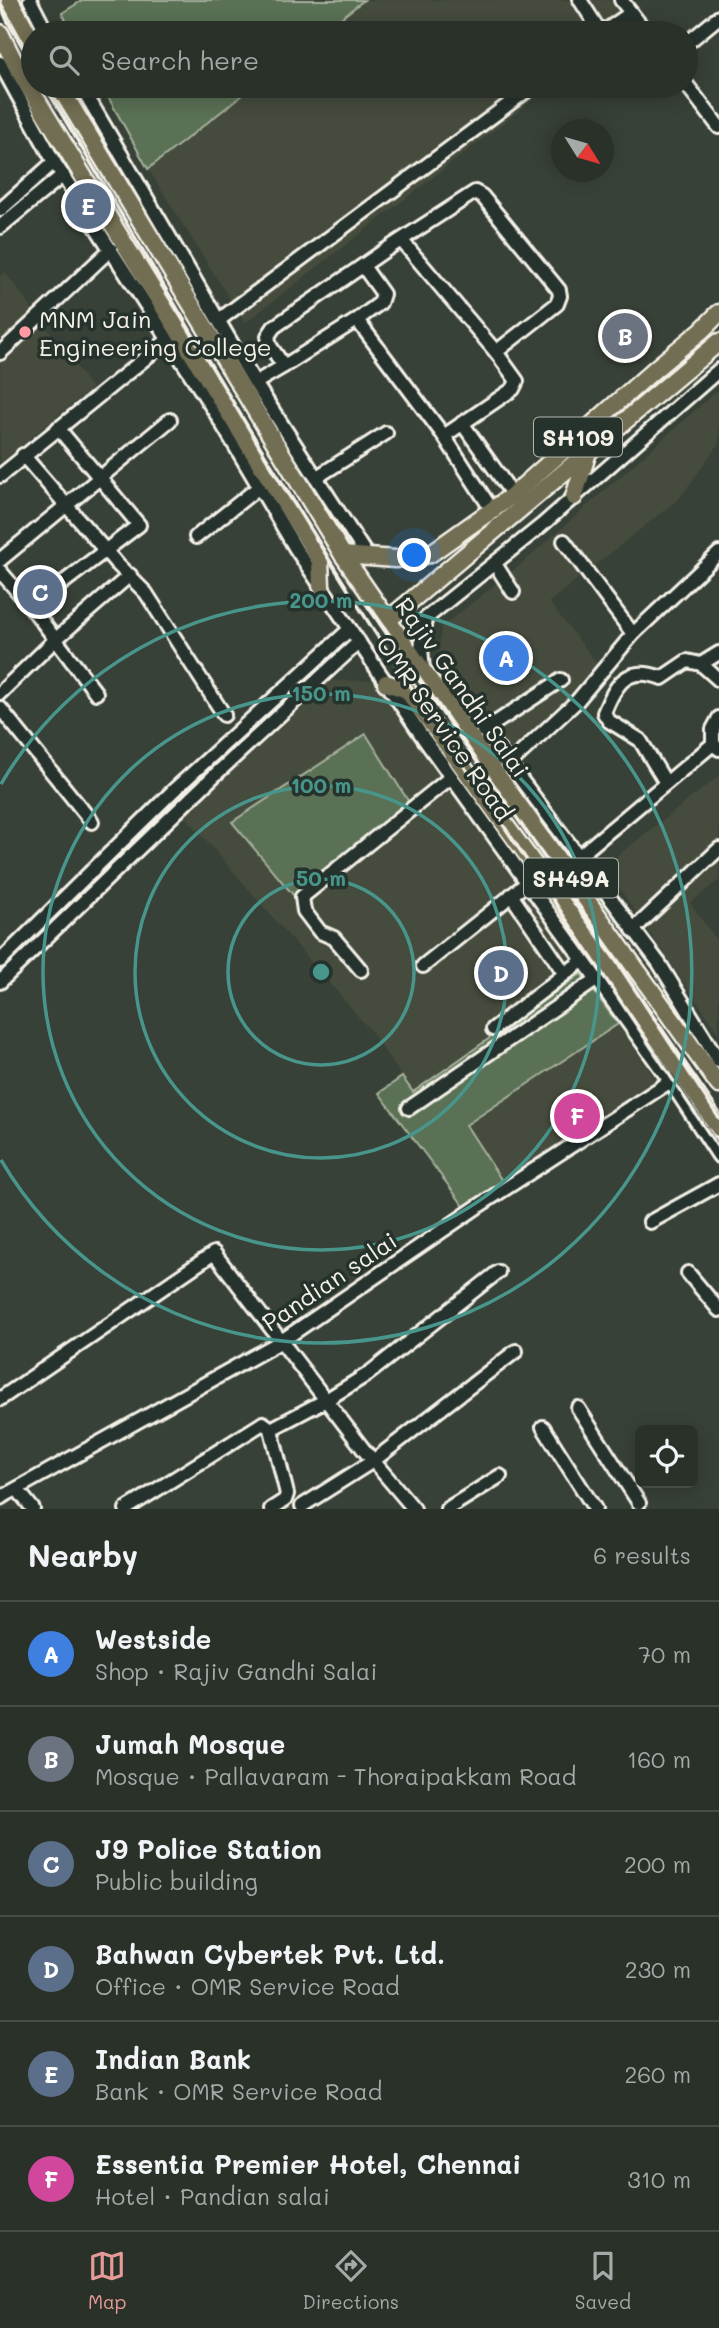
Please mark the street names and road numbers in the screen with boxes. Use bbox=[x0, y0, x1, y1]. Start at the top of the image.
road number: SH109 bbox=[534, 418, 622, 457]
street label: Rajiv Gandhi Salai bbox=[389, 591, 537, 783]
street label: OMR Service Road bbox=[370, 630, 520, 826]
road number: SH49A bbox=[524, 858, 618, 898]
street label: Pandian salai bbox=[256, 1224, 402, 1338]

